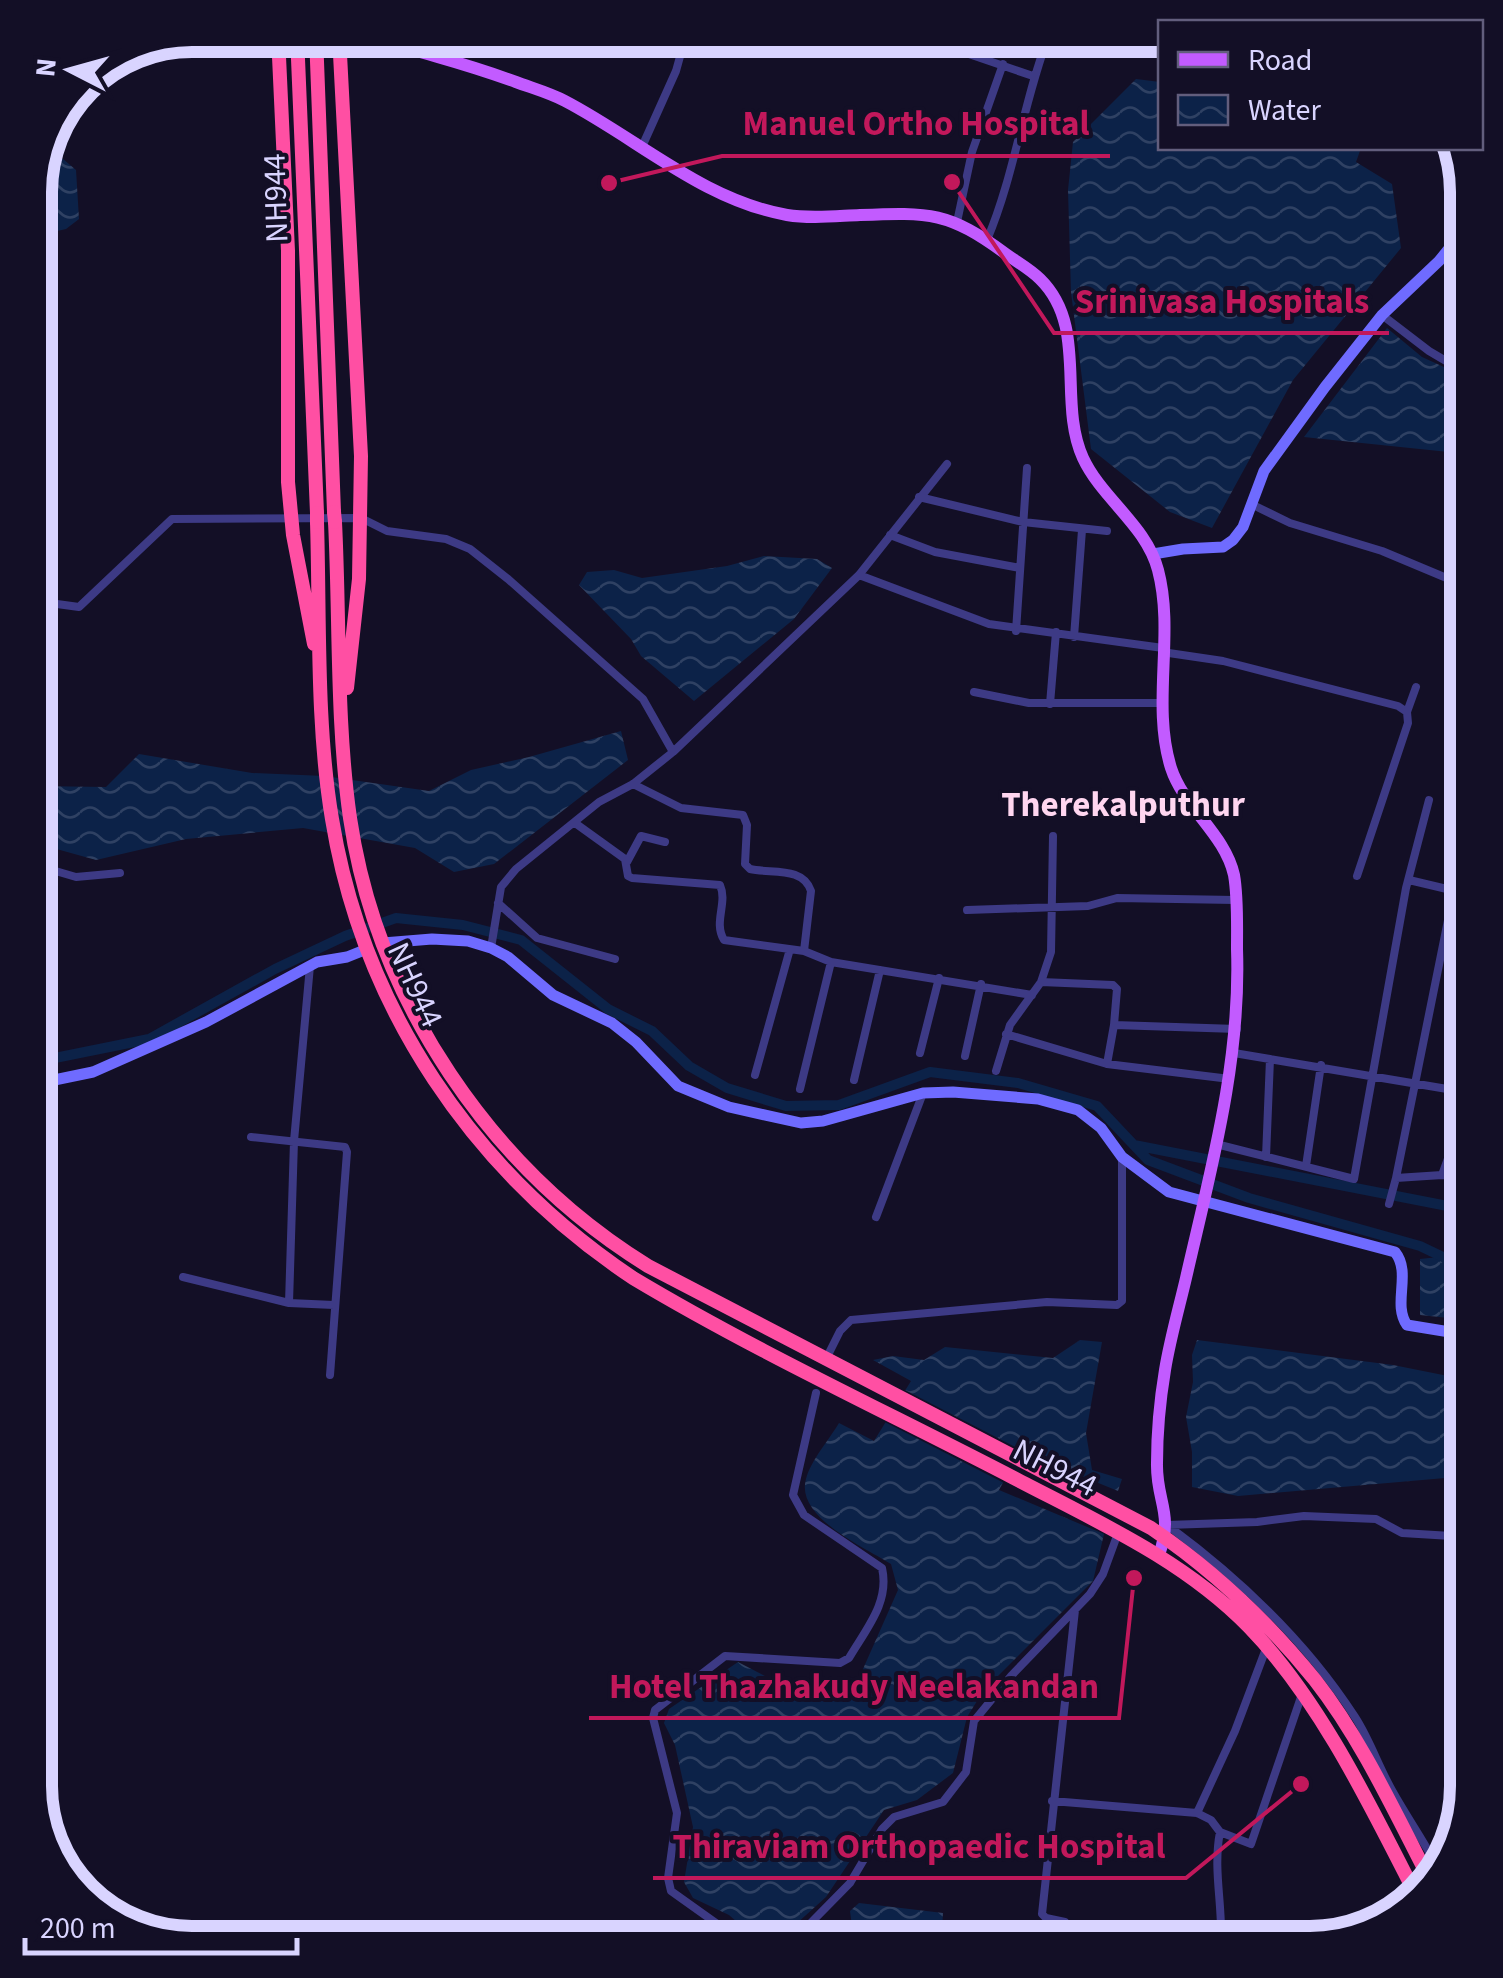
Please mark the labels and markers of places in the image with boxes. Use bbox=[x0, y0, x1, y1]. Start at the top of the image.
callout: Manuel Ortho Hospital bbox=[722, 91, 1110, 156]
callout: Srinivasa Hospitals bbox=[1054, 268, 1389, 333]
callout: Hotel Thazhakudy Neelakandan bbox=[589, 1653, 1119, 1718]
callout: Thiraviam Orthopaedic Hospital bbox=[653, 1813, 1186, 1878]

